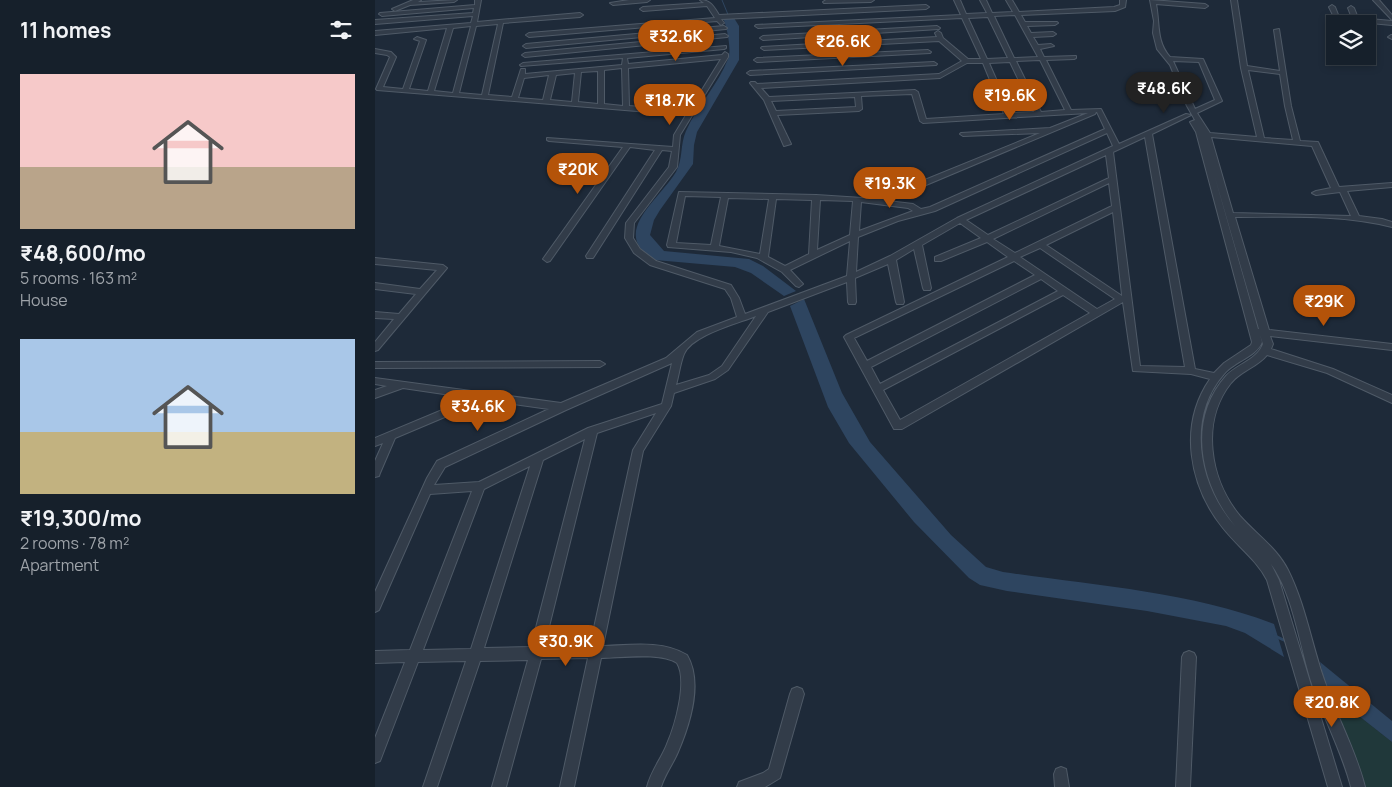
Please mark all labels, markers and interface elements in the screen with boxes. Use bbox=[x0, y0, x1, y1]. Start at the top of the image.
map controls bbox=[1326, 15, 1376, 65]
button: layers bbox=[1326, 15, 1376, 65]
text: 11 homes bbox=[20, 16, 111, 44]
icon: filters bbox=[327, 16, 355, 44]
pin: ₹32.6K bbox=[635, 20, 717, 62]
pin: ₹26.6K bbox=[802, 24, 884, 67]
text: ₹32.6K bbox=[649, 25, 703, 47]
text: ₹26.6K bbox=[816, 30, 870, 52]
pin: ₹48.6K bbox=[1123, 72, 1205, 114]
text: ₹48.6K bbox=[1137, 77, 1191, 99]
pin: ₹19.6K bbox=[969, 78, 1051, 121]
pin: ₹18.7K bbox=[629, 84, 711, 126]
text: ₹19.6K bbox=[984, 84, 1036, 106]
text: ₹18.7K bbox=[645, 89, 695, 111]
icon: home bbox=[143, 107, 233, 197]
pin: ₹20K bbox=[548, 152, 608, 195]
text: ₹20K bbox=[558, 158, 598, 180]
pin: ₹19.3K bbox=[849, 166, 931, 209]
text: ₹19.3K bbox=[864, 172, 916, 194]
text: ₹48,600/mo bbox=[20, 239, 146, 267]
text: 5 rooms · 163 m² bbox=[20, 267, 137, 289]
pin: ₹29K bbox=[1294, 284, 1354, 327]
text: House bbox=[20, 289, 68, 311]
text: ₹29K bbox=[1304, 290, 1344, 312]
icon: home bbox=[143, 372, 233, 462]
pin: ₹34.6K bbox=[437, 390, 519, 432]
text: ₹34.6K bbox=[451, 395, 505, 417]
text: ₹19,300/mo bbox=[20, 504, 142, 532]
text: 2 rooms · 78 m² bbox=[20, 532, 129, 554]
text: Apartment bbox=[20, 554, 99, 576]
pin: ₹30.9K bbox=[525, 624, 607, 667]
text: ₹30.9K bbox=[539, 630, 593, 652]
pin: ₹20.8K bbox=[1291, 686, 1373, 728]
text: ₹20.8K bbox=[1305, 691, 1359, 713]

